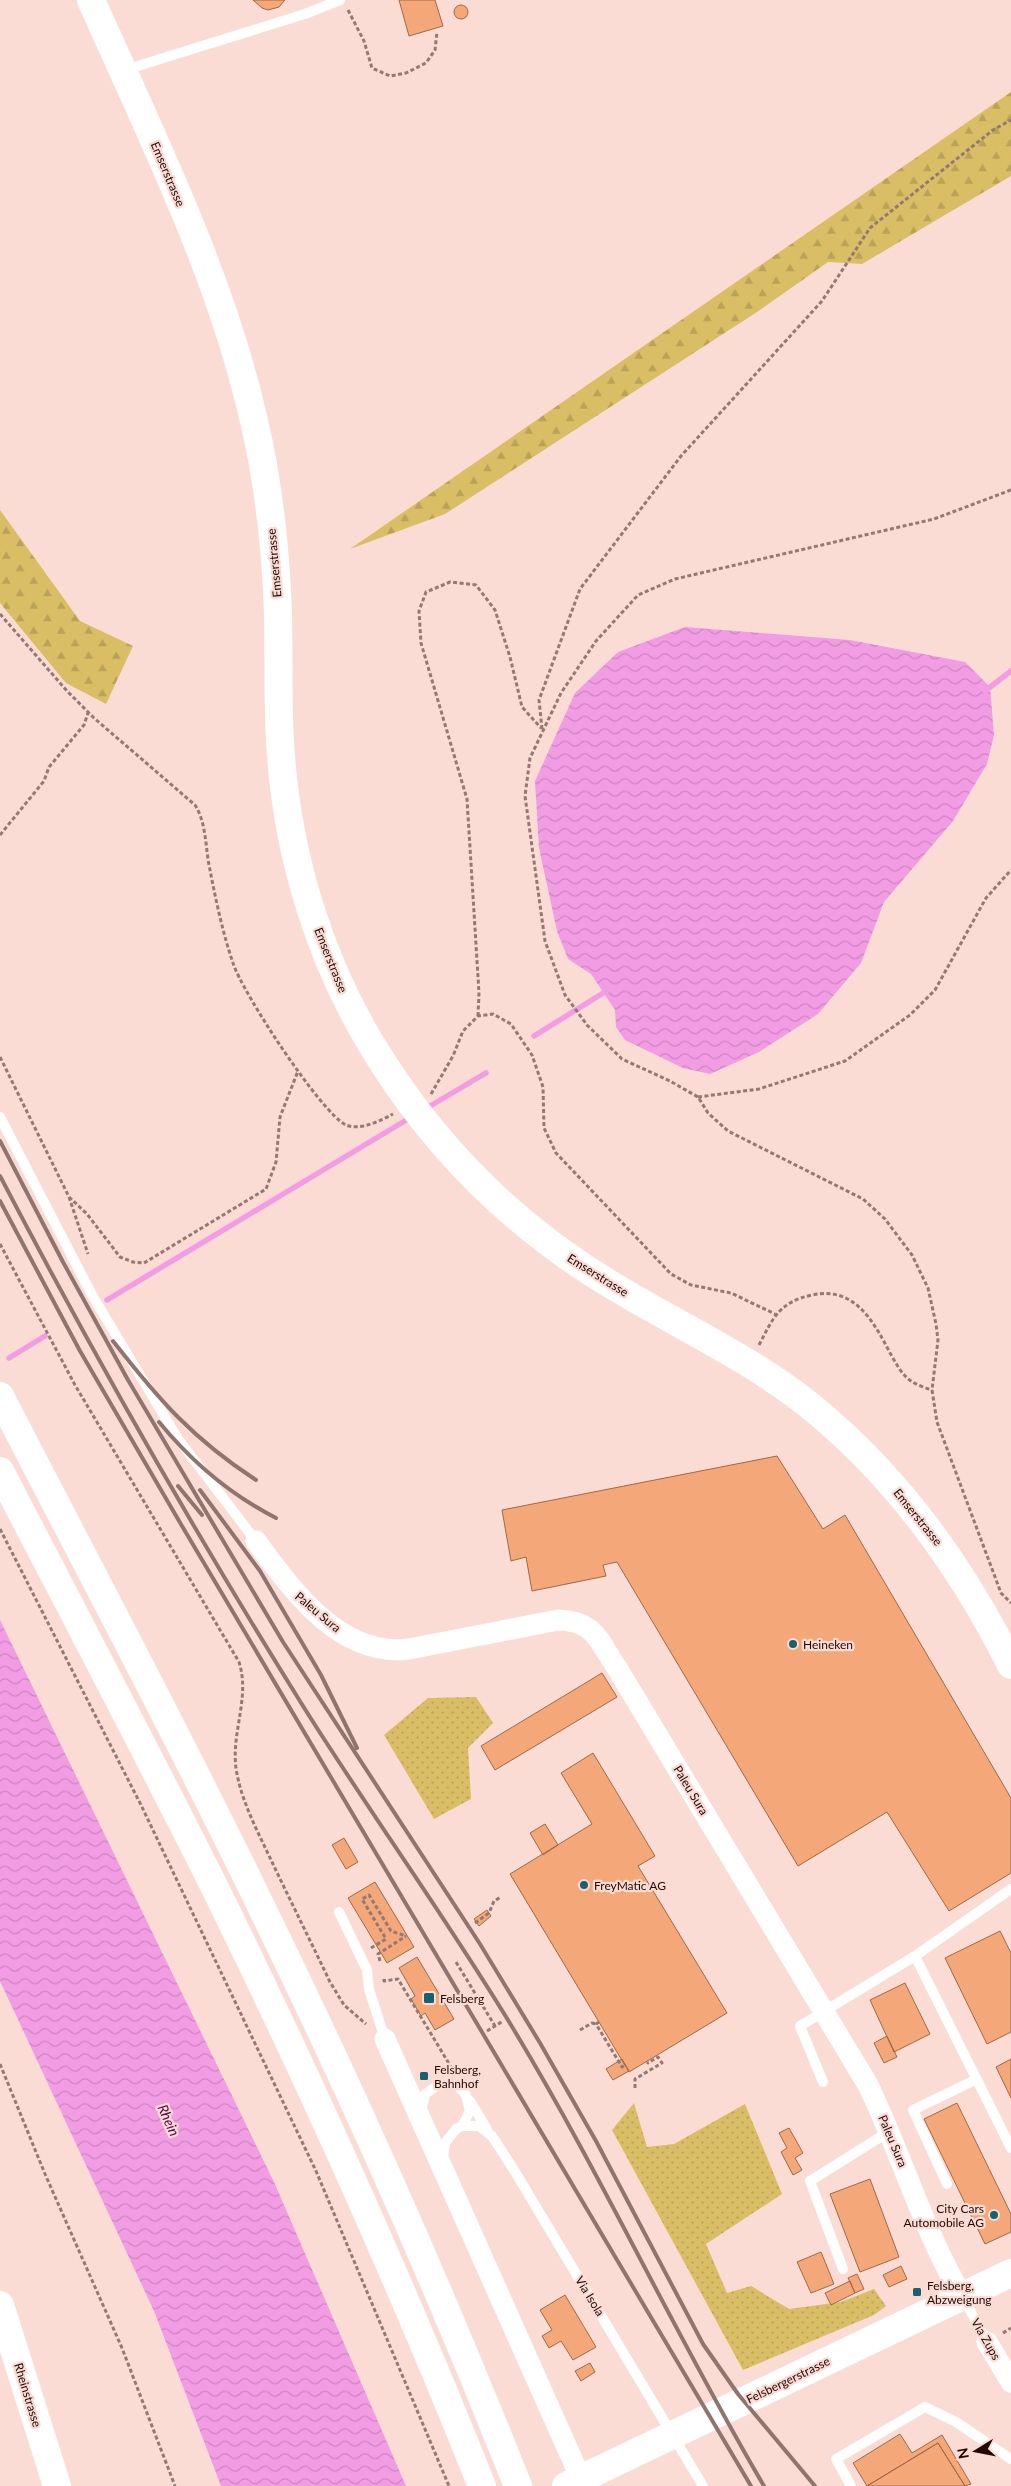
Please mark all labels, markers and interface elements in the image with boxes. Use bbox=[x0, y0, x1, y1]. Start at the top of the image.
street label: Emserstrasse bbox=[148, 139, 188, 209]
street label: Emserstrasse bbox=[264, 528, 284, 598]
street label: Emserstrasse bbox=[311, 925, 351, 995]
street label: Emserstrasse bbox=[565, 1250, 631, 1300]
street label: Emserstrasse bbox=[890, 1485, 946, 1549]
street label: Paleu Sura bbox=[292, 1589, 344, 1636]
place label: Heineken bbox=[803, 1637, 853, 1652]
marker: Heineken bbox=[787, 1638, 799, 1650]
street label: Paleu Sura bbox=[670, 1762, 712, 1818]
place label: FreyMatic AG bbox=[594, 1878, 666, 1893]
marker: FreyMatic AG bbox=[578, 1879, 590, 1891]
marker: Felsberg bbox=[422, 1991, 436, 2005]
place label: Felsberg bbox=[440, 1991, 484, 2006]
place label: Felsberg, Bahnhof bbox=[434, 2062, 481, 2091]
marker: Felsberg, Bahnhof bbox=[418, 2070, 430, 2082]
water label: Rhein bbox=[155, 2102, 183, 2138]
street label: Paleu Sura bbox=[875, 2113, 911, 2169]
place label: City Cars Automobile AG bbox=[903, 2201, 984, 2230]
marker: City Cars Automobile AG bbox=[988, 2209, 1000, 2221]
street label: Via Isola bbox=[572, 2273, 608, 2319]
place label: Felsberg, Abzweigung bbox=[927, 2278, 992, 2307]
marker: Felsberg, Abzweigung bbox=[911, 2286, 923, 2298]
street label: Via Zups bbox=[968, 2316, 1004, 2362]
street label: Felsbergerstrasse bbox=[744, 2353, 832, 2407]
street label: Rheinstrasse bbox=[11, 2361, 45, 2429]
north arrow bbox=[951, 2426, 1001, 2476]
text: N bbox=[953, 2447, 972, 2460]

